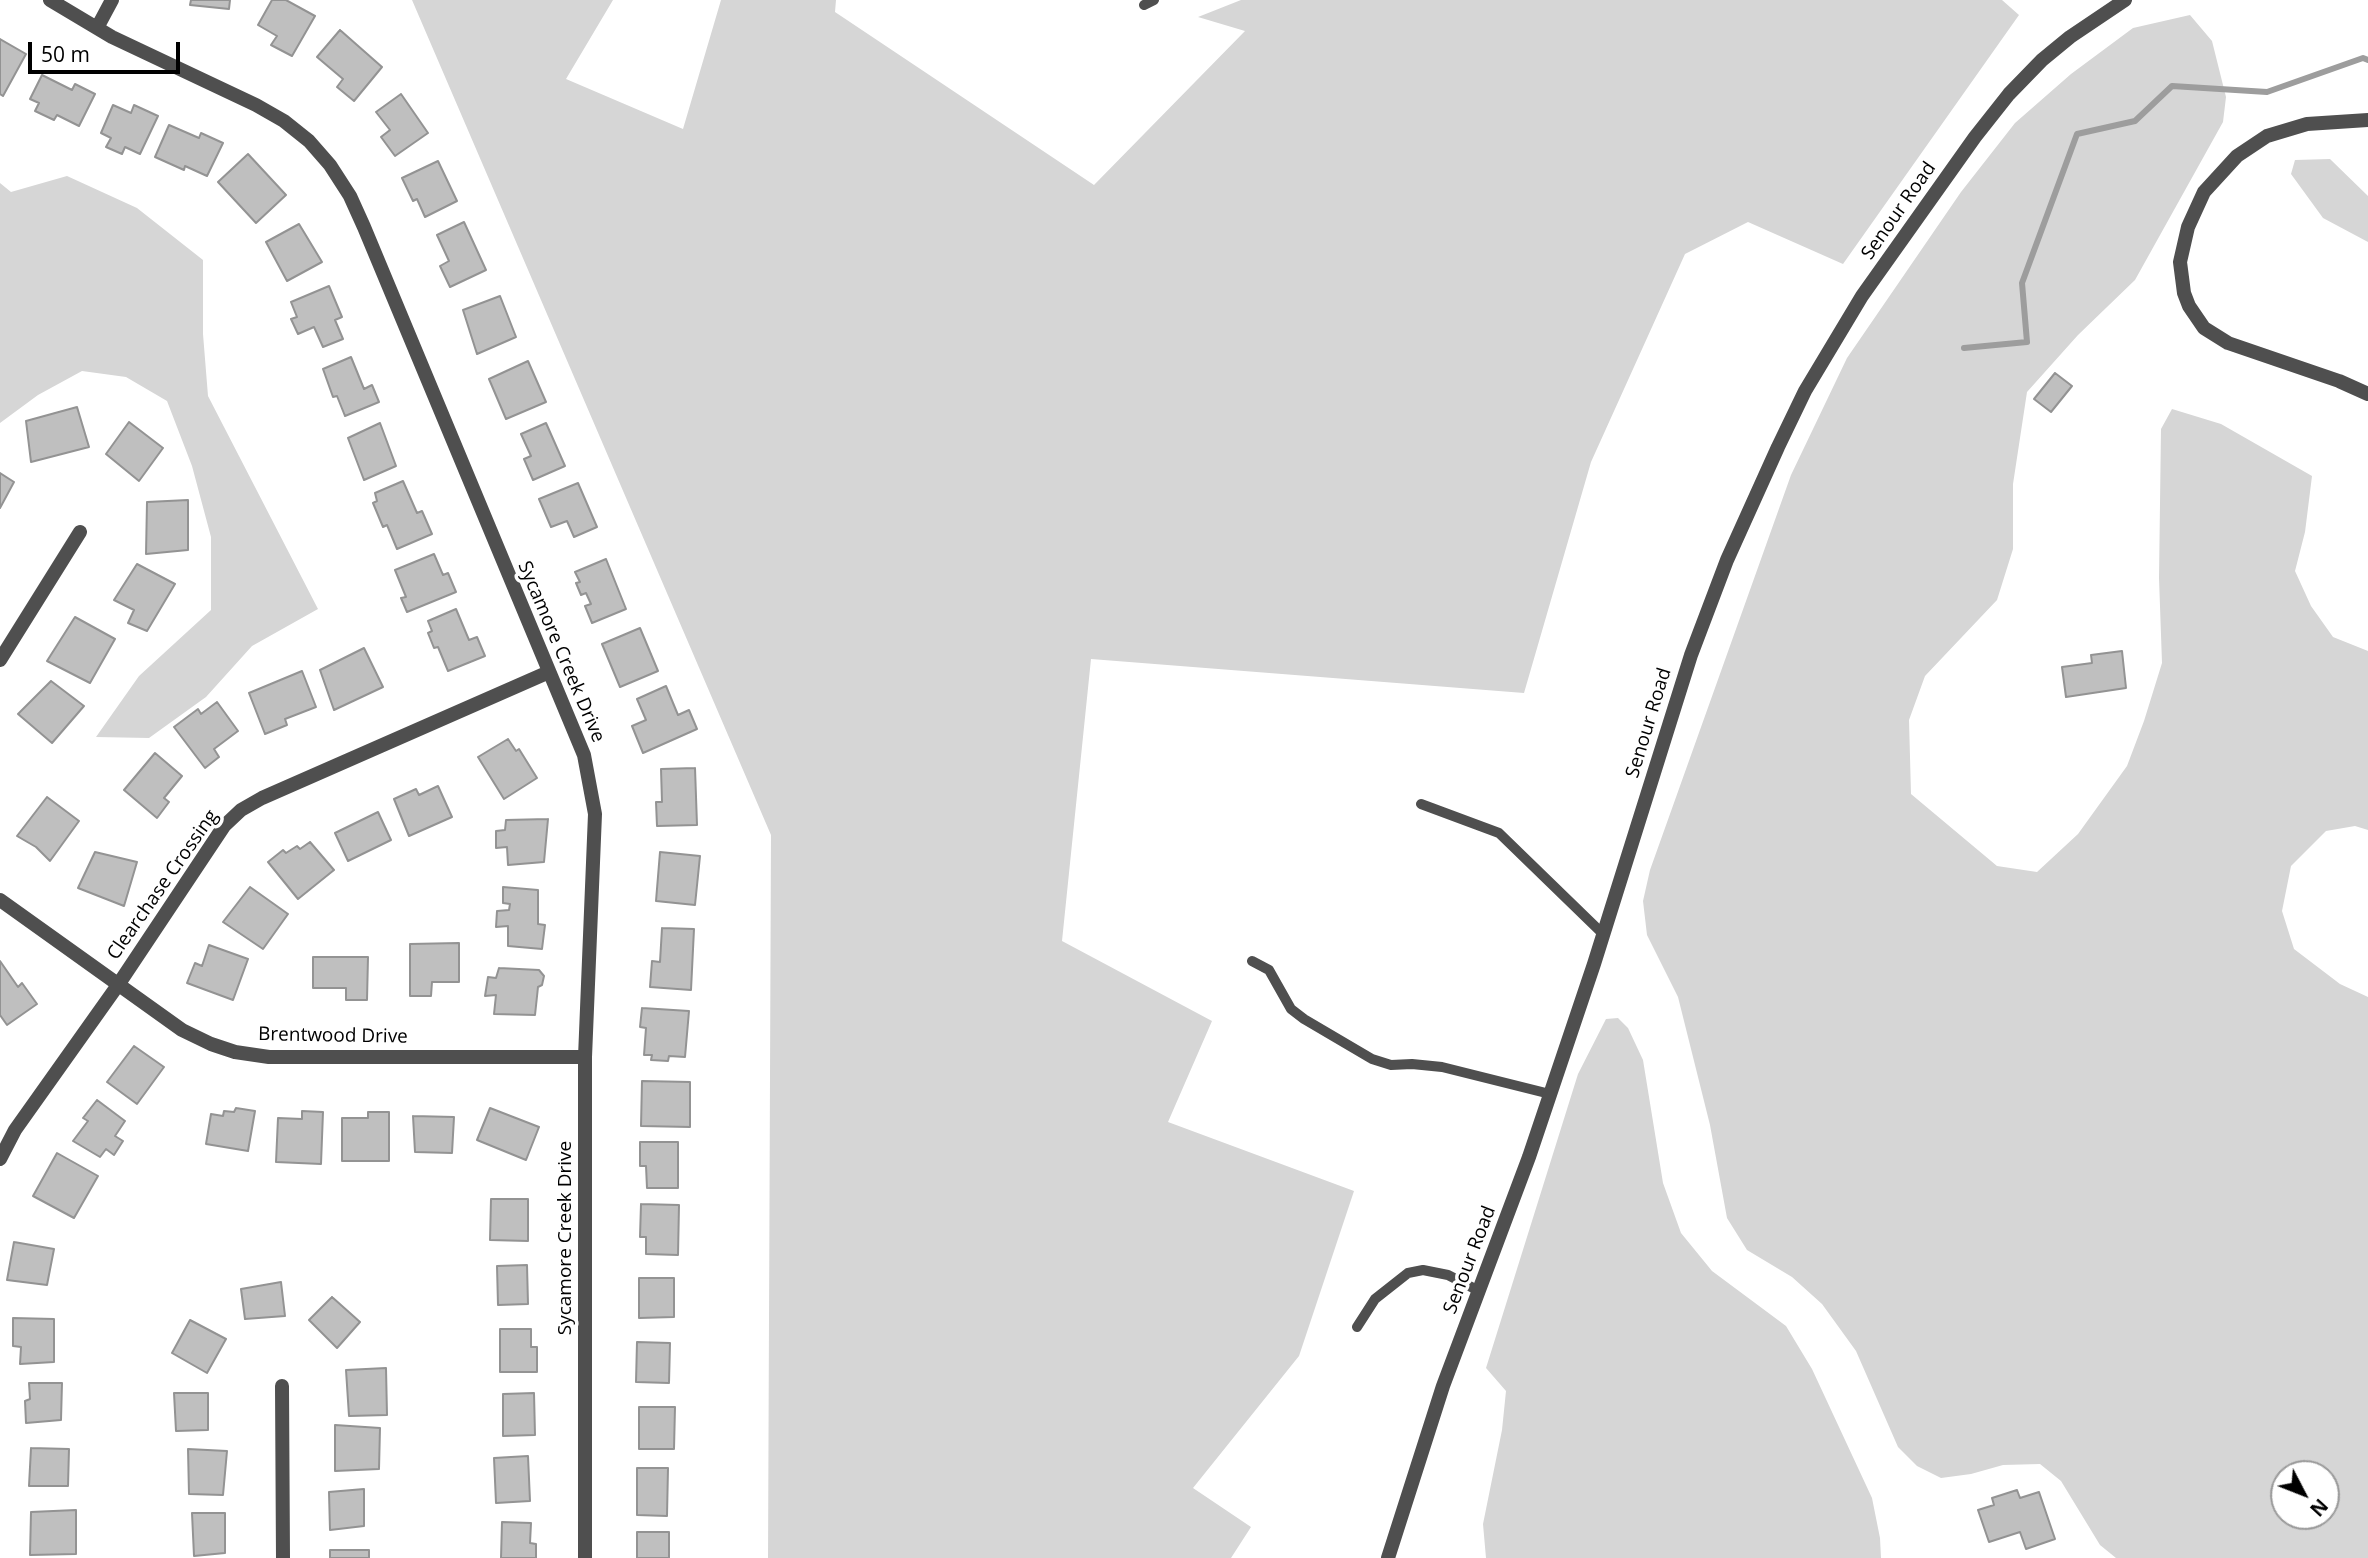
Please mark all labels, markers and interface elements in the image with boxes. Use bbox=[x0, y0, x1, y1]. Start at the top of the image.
scale bar bbox=[32, 28, 184, 72]
text: 50 m bbox=[41, 40, 90, 68]
street label: Senour Road bbox=[1857, 158, 1941, 264]
street label: Sycamore Creek Drive bbox=[513, 558, 609, 746]
street label: Senour Road bbox=[1621, 665, 1677, 781]
street label: Clearchase Crossing bbox=[103, 806, 223, 964]
street label: Brentwood Drive bbox=[258, 1023, 408, 1049]
street label: Sycamore Creek Drive bbox=[555, 1141, 577, 1335]
street label: Senour Road bbox=[1439, 1203, 1501, 1317]
north arrow bbox=[2270, 1460, 2340, 1530]
text: N bbox=[2304, 1493, 2334, 1522]

